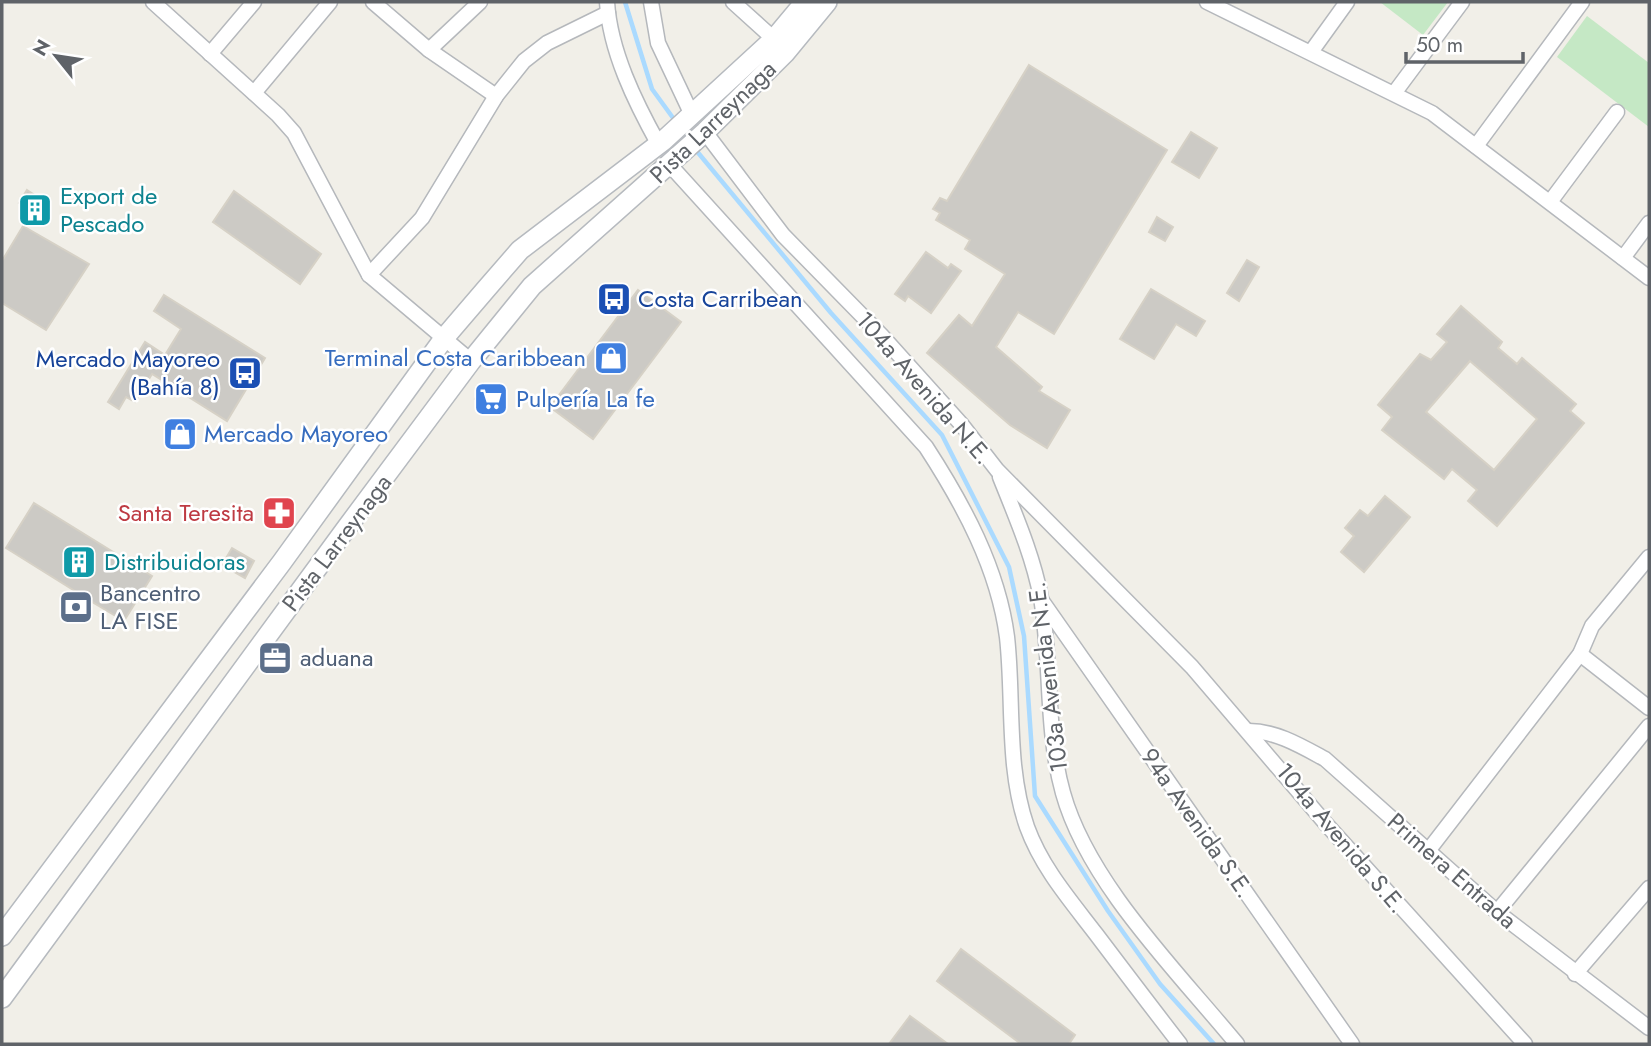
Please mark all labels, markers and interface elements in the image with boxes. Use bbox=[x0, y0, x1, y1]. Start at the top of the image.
north arrow bbox=[21, 21, 91, 91]
scale bar bbox=[1406, 21, 1523, 65]
text: 50 m bbox=[1416, 30, 1463, 60]
text: N bbox=[26, 34, 57, 61]
street label: Pista Larreynaga bbox=[642, 52, 784, 191]
place label: Export de Pescado bbox=[60, 178, 157, 241]
building icon: Export de Pescado bbox=[16, 191, 54, 229]
bus stop icon: Costa Carribean bbox=[595, 280, 633, 318]
place label: Costa Carribean bbox=[638, 281, 803, 316]
street label: 104a Avenida N.E. bbox=[848, 304, 1001, 472]
shop icon: Terminal Costa Caribbean bbox=[592, 339, 630, 377]
place label: Terminal Costa Caribbean bbox=[325, 340, 586, 375]
place label: Mercado Mayoreo (Bahía 8) bbox=[36, 341, 220, 404]
bus stop icon: Mercado Mayoreo (Bahía 8) bbox=[226, 354, 264, 392]
supermarket icon: Pulpería La fe bbox=[472, 380, 510, 418]
place label: Pulpería La fe bbox=[516, 381, 655, 416]
shop icon: Mercado Mayoreo bbox=[161, 415, 199, 453]
place label: Mercado Mayoreo bbox=[204, 416, 388, 451]
street label: Pista Larreynaga bbox=[273, 467, 400, 619]
pharmacy icon: Santa Teresita bbox=[260, 494, 298, 532]
place label: Santa Teresita bbox=[118, 495, 254, 530]
building icon: Distribuidoras bbox=[60, 543, 98, 581]
place label: Distribuidoras bbox=[104, 544, 245, 579]
place label: Bancentro LA FISE bbox=[100, 575, 201, 638]
street label: 103a Avenida N.E. bbox=[1018, 580, 1077, 774]
bank icon: Bancentro LA FISE bbox=[57, 588, 95, 626]
office icon: aduana bbox=[256, 639, 294, 677]
place label: aduana bbox=[300, 640, 374, 675]
street label: 94a Avenida S.E. bbox=[1133, 741, 1262, 905]
street label: 104a Avenida S.E. bbox=[1268, 755, 1415, 921]
street label: Primera Entrada bbox=[1380, 804, 1525, 937]

